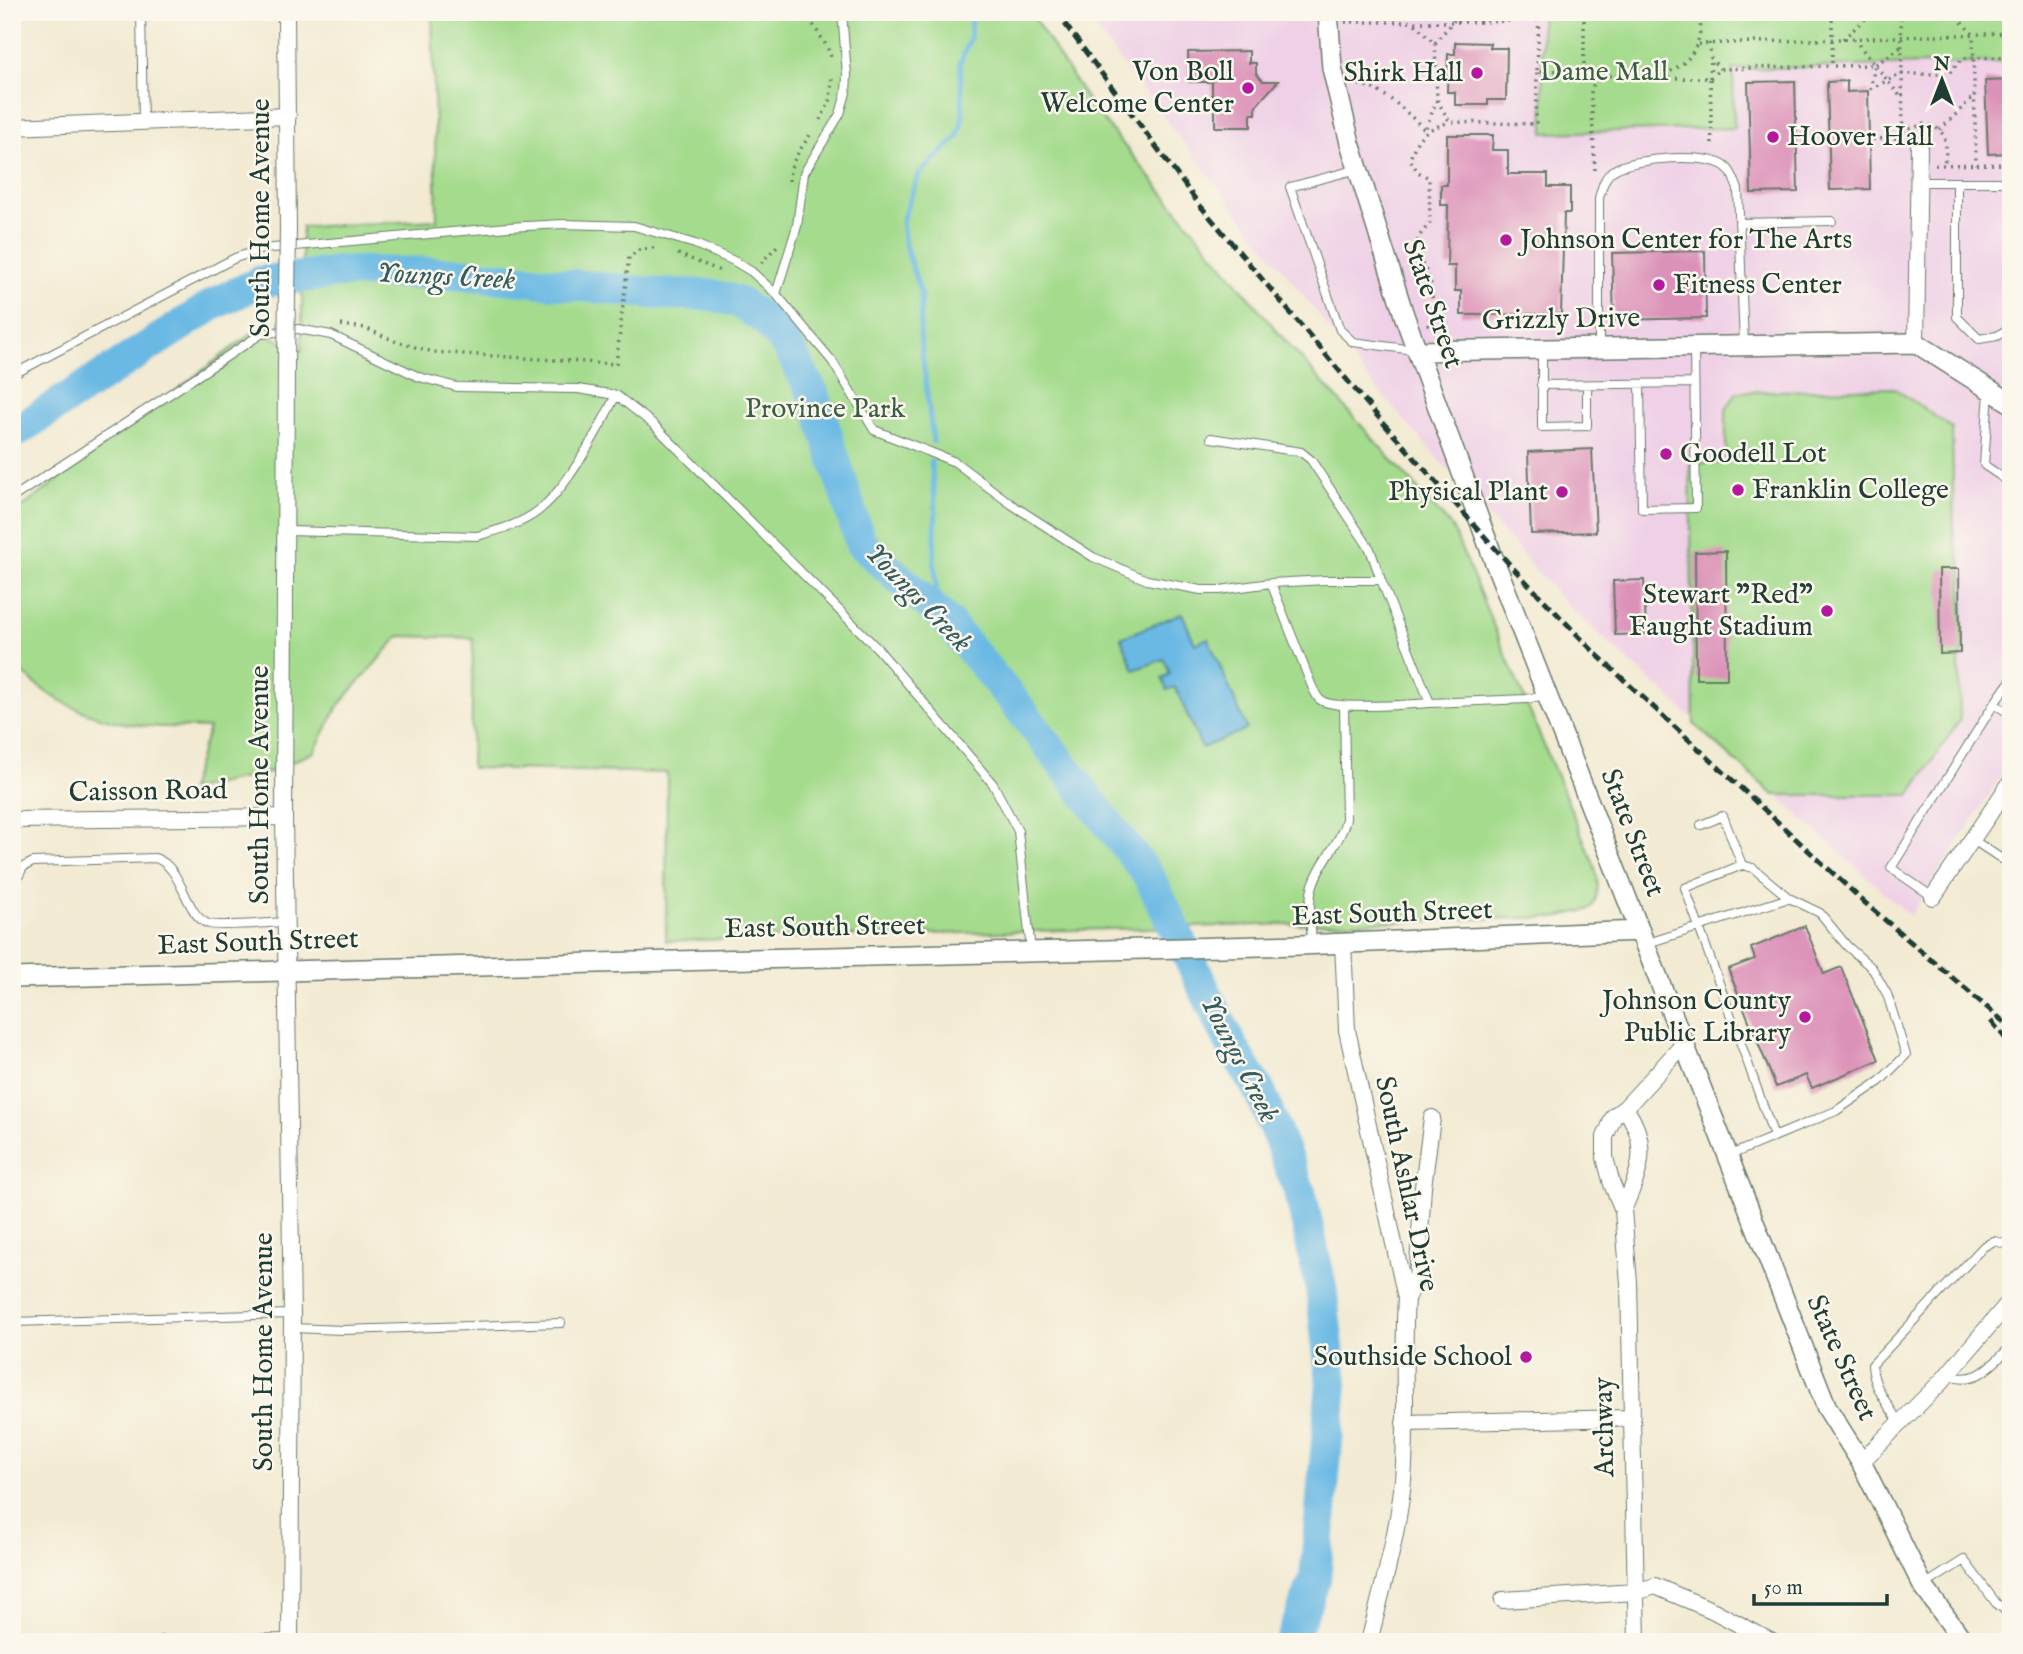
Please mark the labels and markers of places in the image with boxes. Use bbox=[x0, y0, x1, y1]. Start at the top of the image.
place label: Von Boll Welcome Center bbox=[1040, 55, 1234, 122]
place label: Shirk Hall bbox=[1343, 56, 1463, 91]
marker: Shirk Hall bbox=[1469, 65, 1485, 81]
marker: Von Boll Welcome Center bbox=[1240, 80, 1256, 96]
place label: Hoover Hall bbox=[1787, 120, 1934, 155]
marker: Hoover Hall bbox=[1765, 129, 1781, 145]
place label: Johnson Center for The Arts bbox=[1517, 223, 1852, 258]
marker: Johnson Center for The Arts bbox=[1498, 232, 1514, 248]
place label: Fitness Center bbox=[1673, 268, 1842, 303]
marker: Fitness Center bbox=[1651, 277, 1667, 293]
place label: Goodell Lot bbox=[1680, 437, 1827, 472]
marker: Goodell Lot bbox=[1658, 446, 1674, 462]
place label: Franklin College bbox=[1752, 473, 1949, 508]
place label: Physical Plant bbox=[1388, 475, 1548, 510]
marker: Franklin College bbox=[1730, 482, 1746, 498]
marker: Physical Plant bbox=[1554, 484, 1570, 500]
place label: Stewart "Red" Faught Stadium bbox=[1629, 578, 1813, 645]
marker: Stewart "Red" Faught Stadium bbox=[1819, 603, 1835, 619]
place label: Johnson County Public Library bbox=[1599, 984, 1791, 1051]
marker: Johnson County Public Library bbox=[1797, 1009, 1813, 1025]
place label: Southside School bbox=[1314, 1340, 1512, 1375]
marker: Southside School bbox=[1518, 1349, 1534, 1365]

